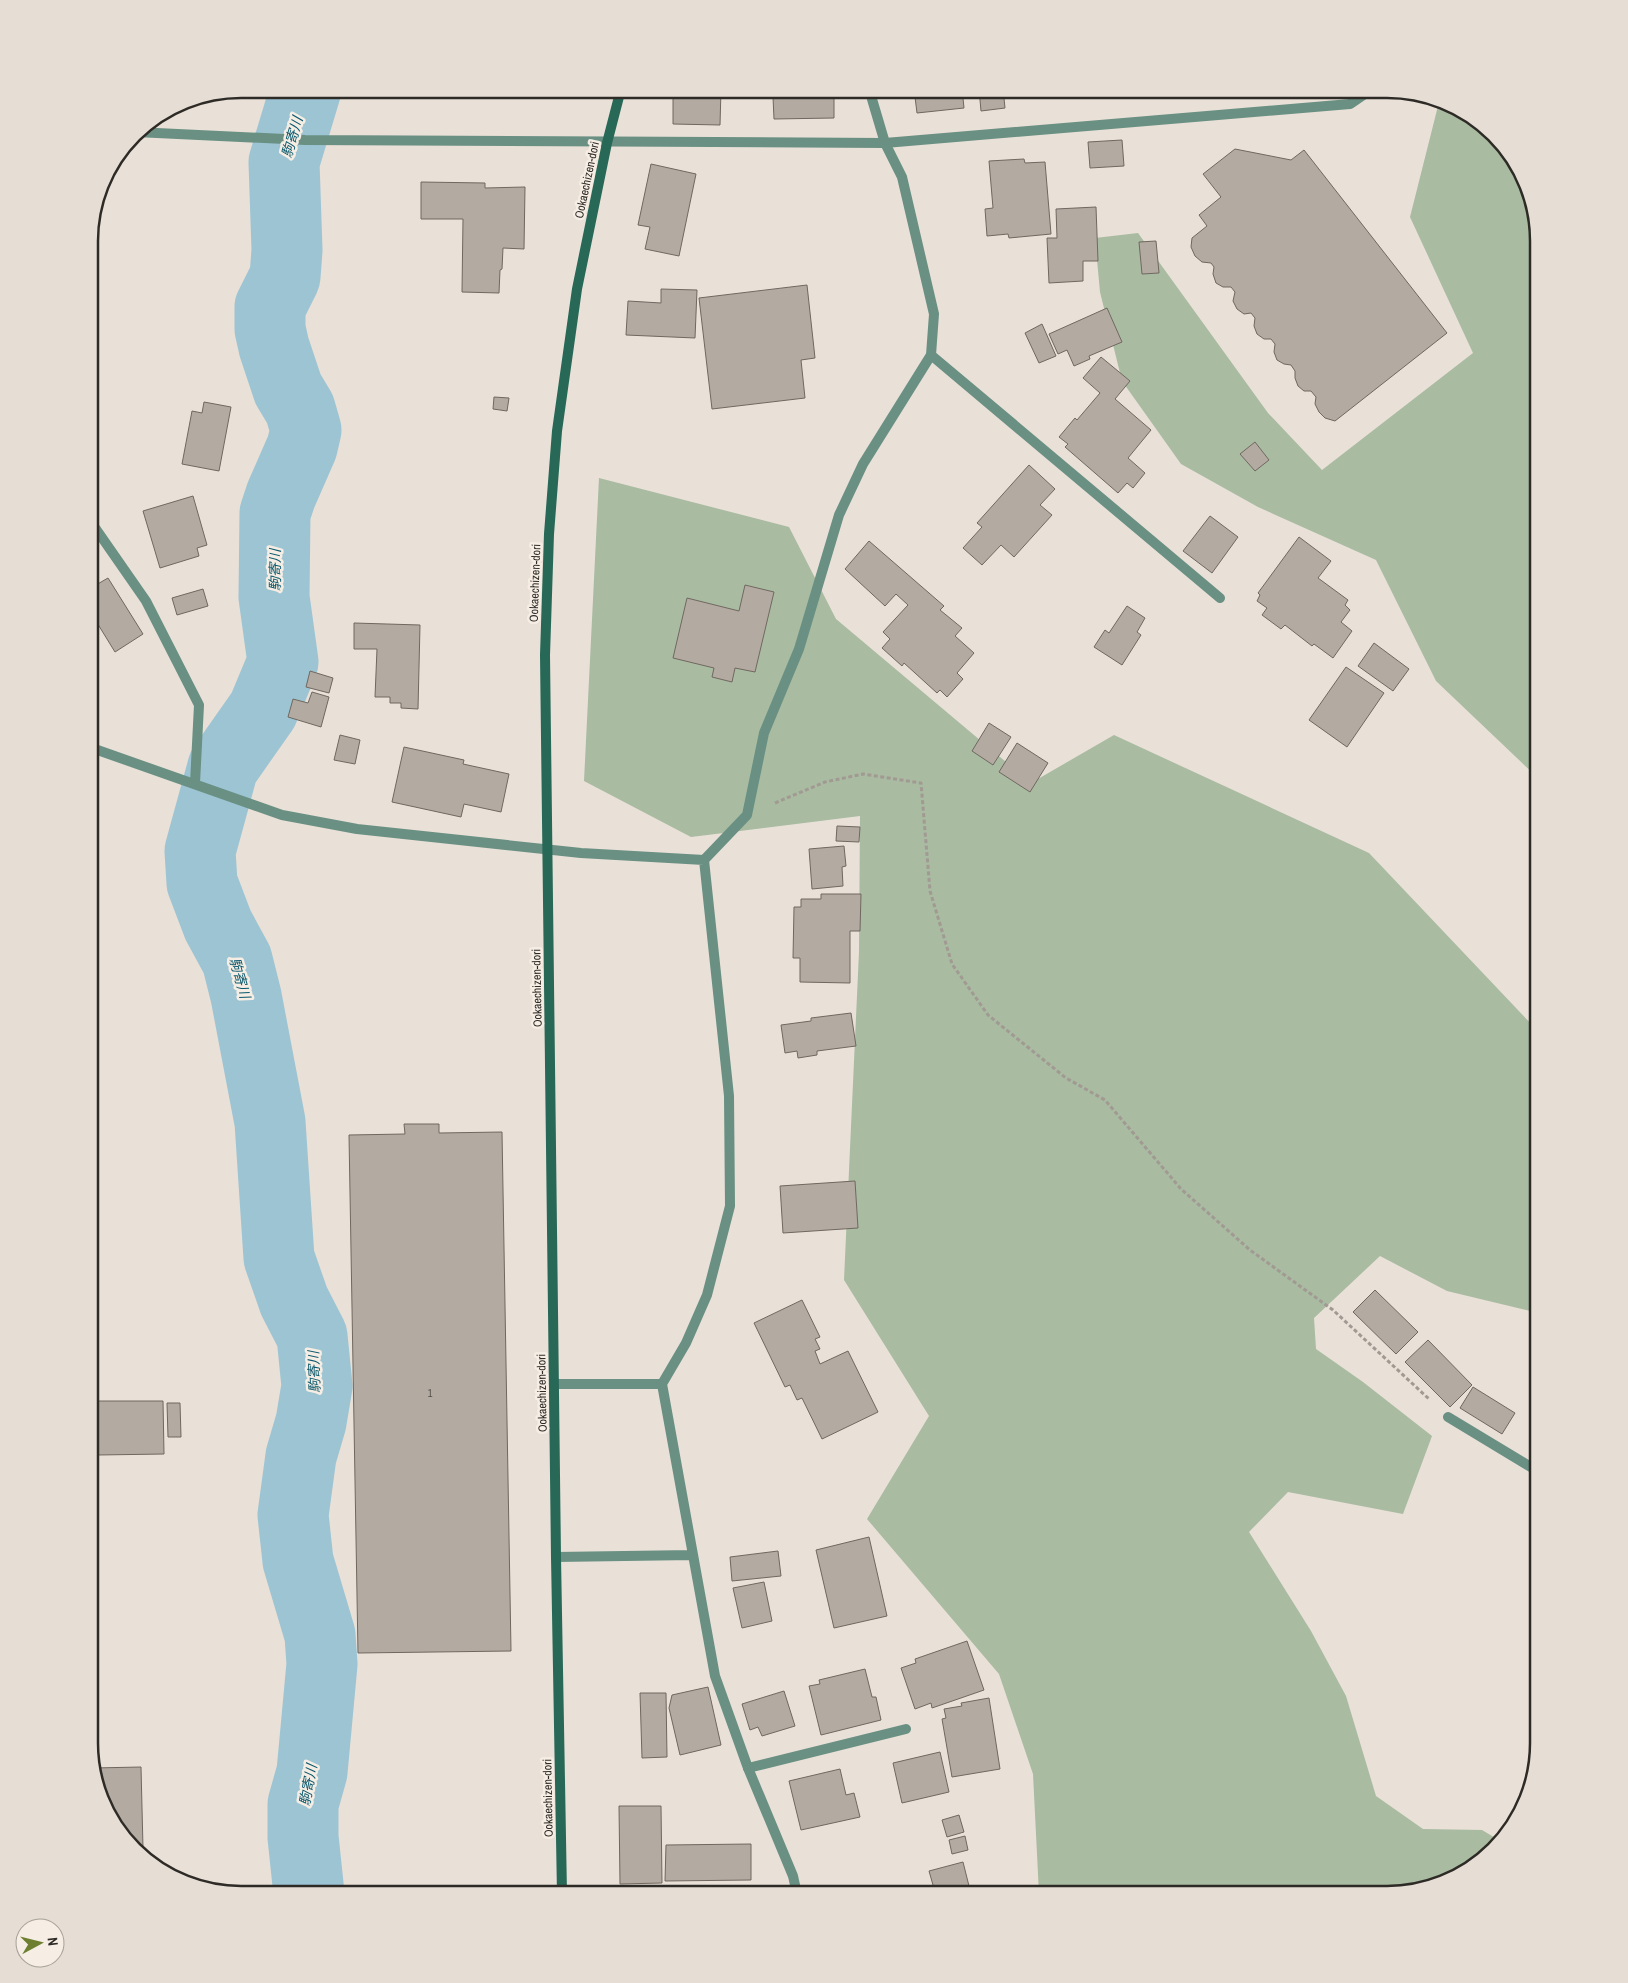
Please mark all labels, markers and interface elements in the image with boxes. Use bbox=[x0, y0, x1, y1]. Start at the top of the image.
water label: 駒寄川 bbox=[278, 112, 307, 160]
street label: Ookaechizen-dori bbox=[571, 140, 603, 220]
street label: Ookaechizen-dori bbox=[526, 544, 544, 622]
water label: 駒寄川 bbox=[266, 547, 284, 591]
street label: Ookaechizen-dori bbox=[528, 949, 546, 1027]
water label: 駒寄川 bbox=[226, 955, 255, 1003]
water label: 駒寄川 bbox=[304, 1349, 324, 1393]
street label: Ookaechizen-dori bbox=[533, 1354, 551, 1432]
house number: 1 bbox=[428, 1387, 433, 1400]
street label: Ookaechizen-dori bbox=[539, 1759, 557, 1837]
water label: 駒寄川 bbox=[295, 1761, 321, 1807]
north arrow bbox=[15, 1918, 65, 1968]
text: N bbox=[43, 1936, 62, 1947]

